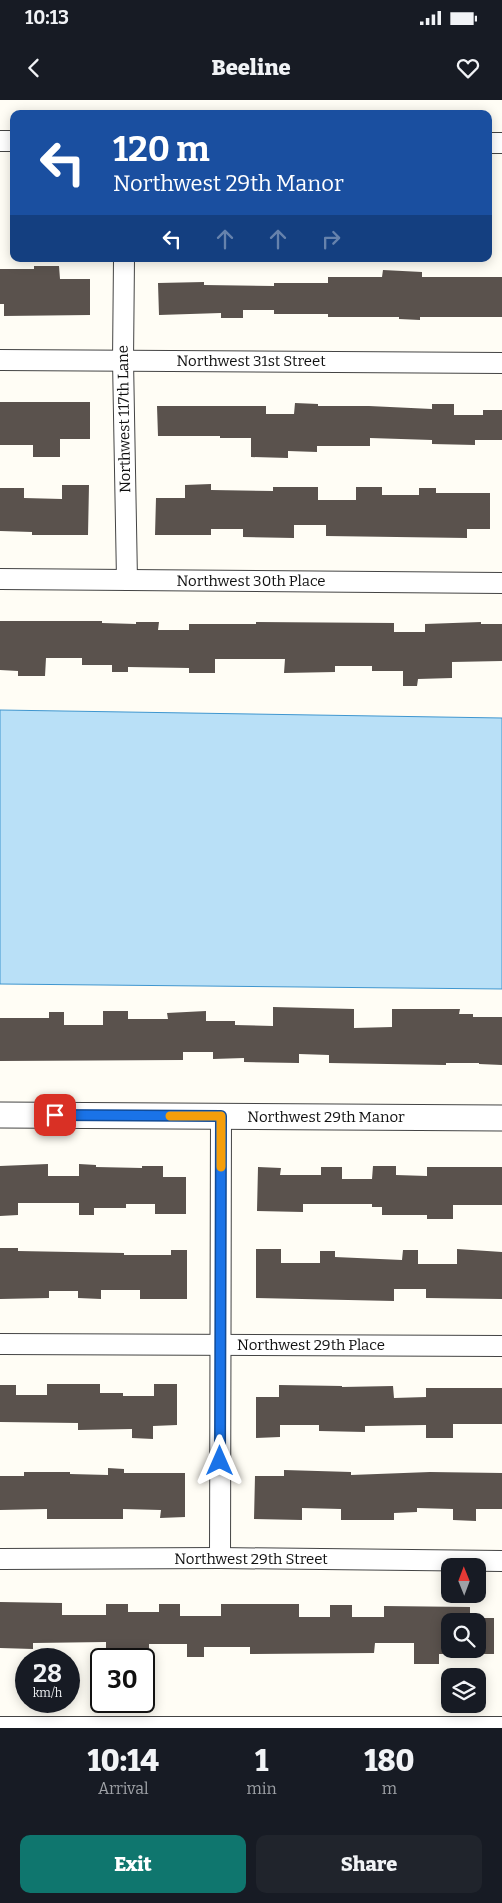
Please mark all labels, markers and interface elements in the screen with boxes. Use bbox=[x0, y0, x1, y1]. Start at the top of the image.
text: 10:13 bbox=[25, 6, 69, 29]
icon: back bbox=[20, 54, 48, 82]
text: Beeline bbox=[211, 54, 291, 81]
icon: heart bbox=[454, 54, 482, 82]
text: 120 m bbox=[113, 128, 210, 170]
icon: left bbox=[30, 130, 95, 195]
text: Northwest 29th Manor bbox=[113, 170, 344, 197]
icon: left bbox=[158, 225, 186, 253]
icon: ahead bbox=[211, 225, 239, 253]
icon: ahead bbox=[264, 225, 292, 253]
icon: right bbox=[317, 225, 345, 253]
street label: Northwest 117th Lane bbox=[114, 345, 134, 493]
street label: Northwest 31st Street bbox=[176, 352, 326, 370]
street label: Northwest 30th Place bbox=[176, 572, 326, 590]
pin bbox=[34, 1094, 76, 1136]
icon: arrive bbox=[41, 1101, 69, 1129]
street label: Northwest 29th Manor bbox=[247, 1108, 405, 1126]
street label: Northwest 29th Place bbox=[237, 1336, 385, 1354]
position arrow bbox=[193, 1434, 245, 1486]
street label: Northwest 29th Street bbox=[174, 1550, 328, 1568]
north arrow bbox=[441, 1558, 486, 1602]
map controls bbox=[441, 1558, 486, 1713]
button: search bbox=[441, 1613, 486, 1658]
speed limit sign: 30 bbox=[90, 1648, 155, 1713]
text: 28 bbox=[33, 1659, 62, 1689]
button: layers bbox=[441, 1668, 486, 1713]
text: km/h bbox=[33, 1686, 62, 1700]
text: 10:14 bbox=[88, 1743, 159, 1779]
text: 1 bbox=[255, 1743, 268, 1779]
text: 180 bbox=[364, 1743, 414, 1779]
text: Arrival bbox=[98, 1779, 149, 1798]
text: min bbox=[247, 1779, 277, 1798]
text: m bbox=[382, 1779, 397, 1798]
button: Exit bbox=[20, 1835, 246, 1893]
button: Share bbox=[256, 1835, 482, 1893]

